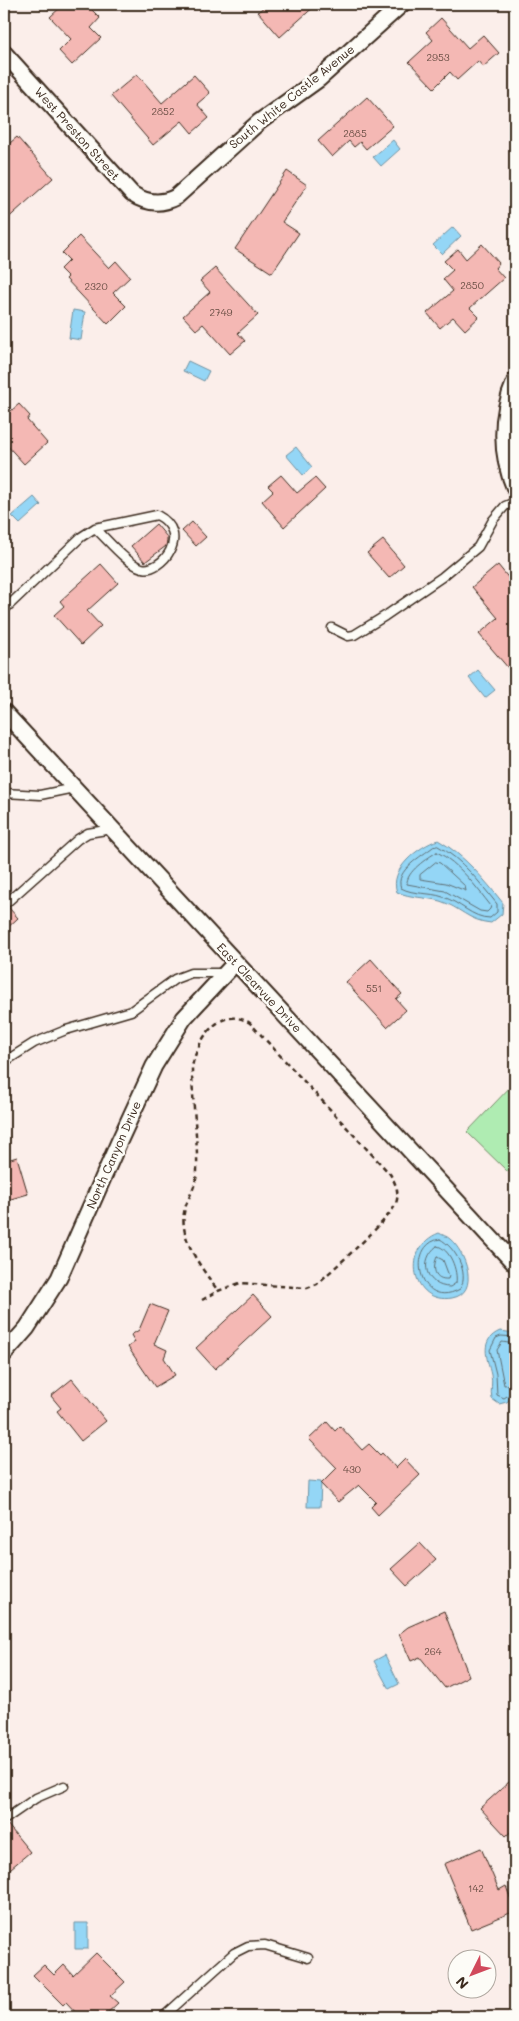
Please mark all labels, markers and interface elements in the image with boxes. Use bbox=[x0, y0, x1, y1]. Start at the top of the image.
street label: South White Castle Avenue bbox=[225, 41, 357, 152]
house number: 2953 bbox=[426, 50, 450, 64]
street label: West Preston Street bbox=[31, 83, 124, 184]
house number: 2852 bbox=[151, 104, 175, 118]
house number: 2885 bbox=[343, 126, 367, 140]
house number: 2850 bbox=[460, 278, 484, 292]
house number: 2320 bbox=[84, 279, 108, 293]
house number: 2749 bbox=[210, 305, 233, 319]
street label: East Clearvue Drive bbox=[214, 939, 306, 1036]
house number: 551 bbox=[366, 981, 382, 995]
street label: North Canyon Drive bbox=[82, 1098, 144, 1211]
house number: 430 bbox=[343, 1462, 361, 1476]
house number: 264 bbox=[424, 1644, 442, 1658]
house number: 142 bbox=[468, 1881, 484, 1895]
north arrow bbox=[446, 1948, 496, 1998]
text: N bbox=[451, 1973, 473, 1993]

